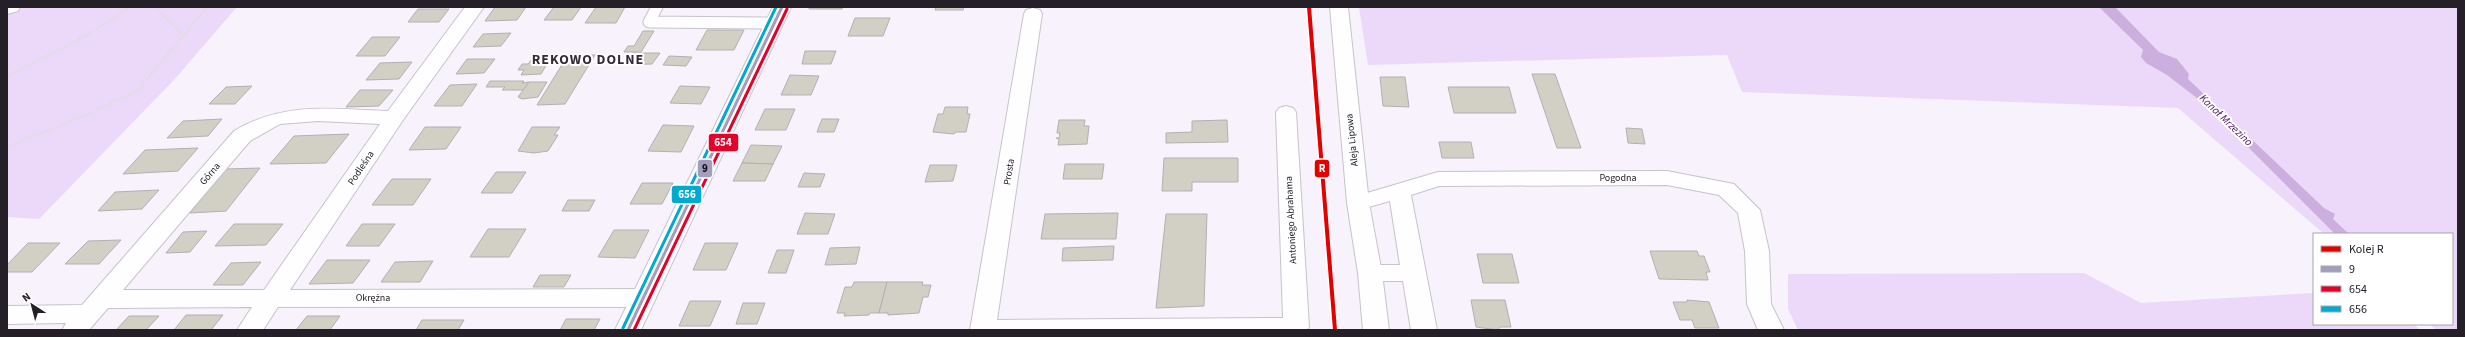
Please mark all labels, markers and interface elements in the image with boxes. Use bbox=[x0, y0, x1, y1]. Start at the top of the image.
district label: REKOWO DOLNE bbox=[532, 50, 644, 70]
water label: Kanał Mrzezino bbox=[2196, 91, 2256, 149]
street label: Aleja Lipowa bbox=[1342, 113, 1362, 167]
line badge: 654 bbox=[708, 133, 739, 152]
text: 654 bbox=[714, 135, 732, 150]
street label: Podleśna bbox=[344, 148, 378, 188]
street label: Prosta bbox=[1000, 158, 1018, 186]
line badge: 9 bbox=[697, 159, 713, 178]
line badge: R bbox=[1314, 159, 1330, 178]
street label: Górna bbox=[196, 160, 224, 188]
text: 9 bbox=[702, 161, 708, 176]
text: R bbox=[1319, 161, 1326, 176]
street label: Pogodna bbox=[1599, 171, 1637, 185]
street label: Antoniego Abrahama bbox=[1282, 176, 1300, 264]
line badge: 656 bbox=[671, 185, 702, 204]
text: 656 bbox=[678, 187, 696, 202]
legend bbox=[2313, 233, 2453, 325]
text: Kolej R bbox=[2349, 241, 2384, 258]
text: 9 bbox=[2349, 261, 2355, 278]
text: 654 bbox=[2349, 281, 2367, 298]
north arrow bbox=[12, 285, 52, 325]
text: N bbox=[19, 289, 34, 306]
street label: Okrężna bbox=[356, 291, 390, 305]
text: 656 bbox=[2349, 301, 2367, 318]

